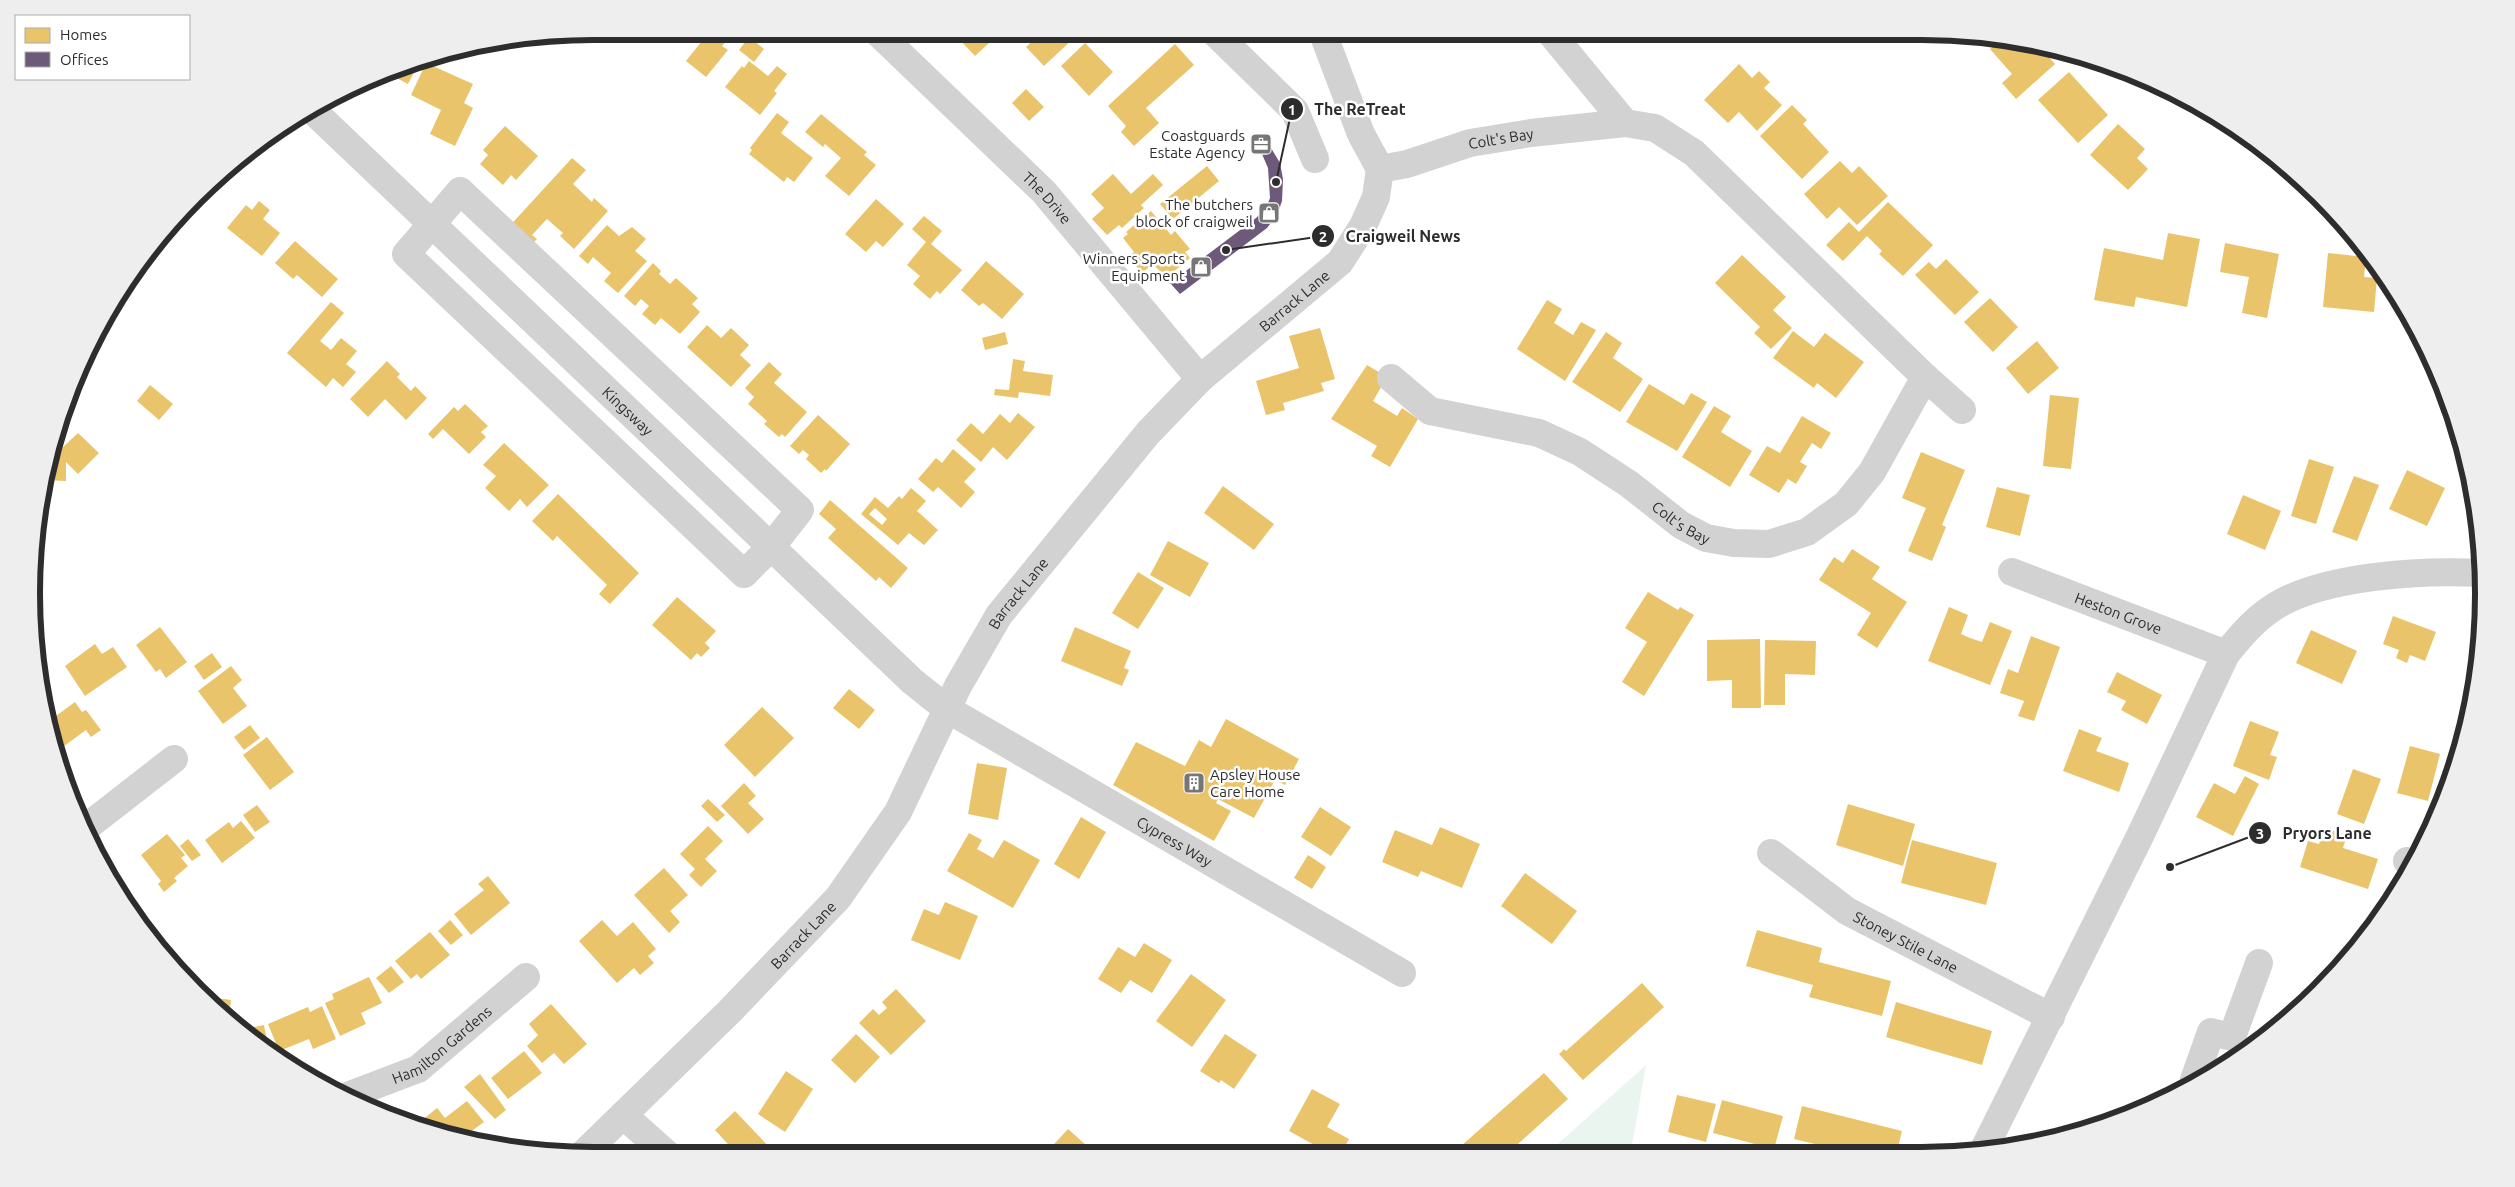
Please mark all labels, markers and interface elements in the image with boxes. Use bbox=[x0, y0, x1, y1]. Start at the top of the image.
legend bbox=[15, 15, 190, 80]
text: Homes bbox=[60, 26, 107, 43]
text: Offices bbox=[60, 51, 108, 68]
callout: The ReTreat bbox=[1279, 94, 1416, 125]
text: The ReTreat bbox=[1314, 100, 1406, 118]
text: 1 bbox=[1288, 101, 1296, 118]
street label: Colt's Bay bbox=[1467, 124, 1535, 152]
place label: Coastguards Estate Agency bbox=[1149, 127, 1245, 161]
office icon: Coastguards Estate Agency bbox=[1249, 132, 1273, 156]
street label: The Drive bbox=[1020, 168, 1075, 227]
place label: The butchers block of craigweil bbox=[1136, 196, 1253, 230]
shop icon: The butchers block of craigweil bbox=[1257, 201, 1281, 225]
callout: Craigweil News bbox=[1310, 221, 1470, 252]
text: Craigweil News bbox=[1346, 227, 1461, 245]
text: 2 bbox=[1319, 228, 1327, 245]
place label: Winners Sports Equipment bbox=[1083, 250, 1185, 284]
shop icon: Winners Sports Equipment bbox=[1189, 255, 1213, 279]
street label: Barrack Lane bbox=[1255, 266, 1333, 335]
street label: Kingsway bbox=[599, 383, 657, 439]
street label: Colt's Bay bbox=[1649, 497, 1713, 547]
street label: Barrack Lane bbox=[984, 554, 1051, 632]
street label: Heston Grove bbox=[2073, 588, 2164, 637]
place label: Apsley House Care Home bbox=[1210, 766, 1301, 800]
building icon: Apsley House Care Home bbox=[1182, 771, 1206, 795]
street label: Cypress Way bbox=[1134, 813, 1215, 869]
callout: Pryors Lane bbox=[2248, 818, 2382, 849]
text: Pryors Lane bbox=[2282, 824, 2372, 842]
text: 3 bbox=[2256, 825, 2264, 842]
street label: Barrack Lane bbox=[767, 898, 839, 972]
street label: Stoney Stile Lane bbox=[1851, 907, 1961, 976]
street label: Hamilton Gardens bbox=[389, 1002, 495, 1087]

